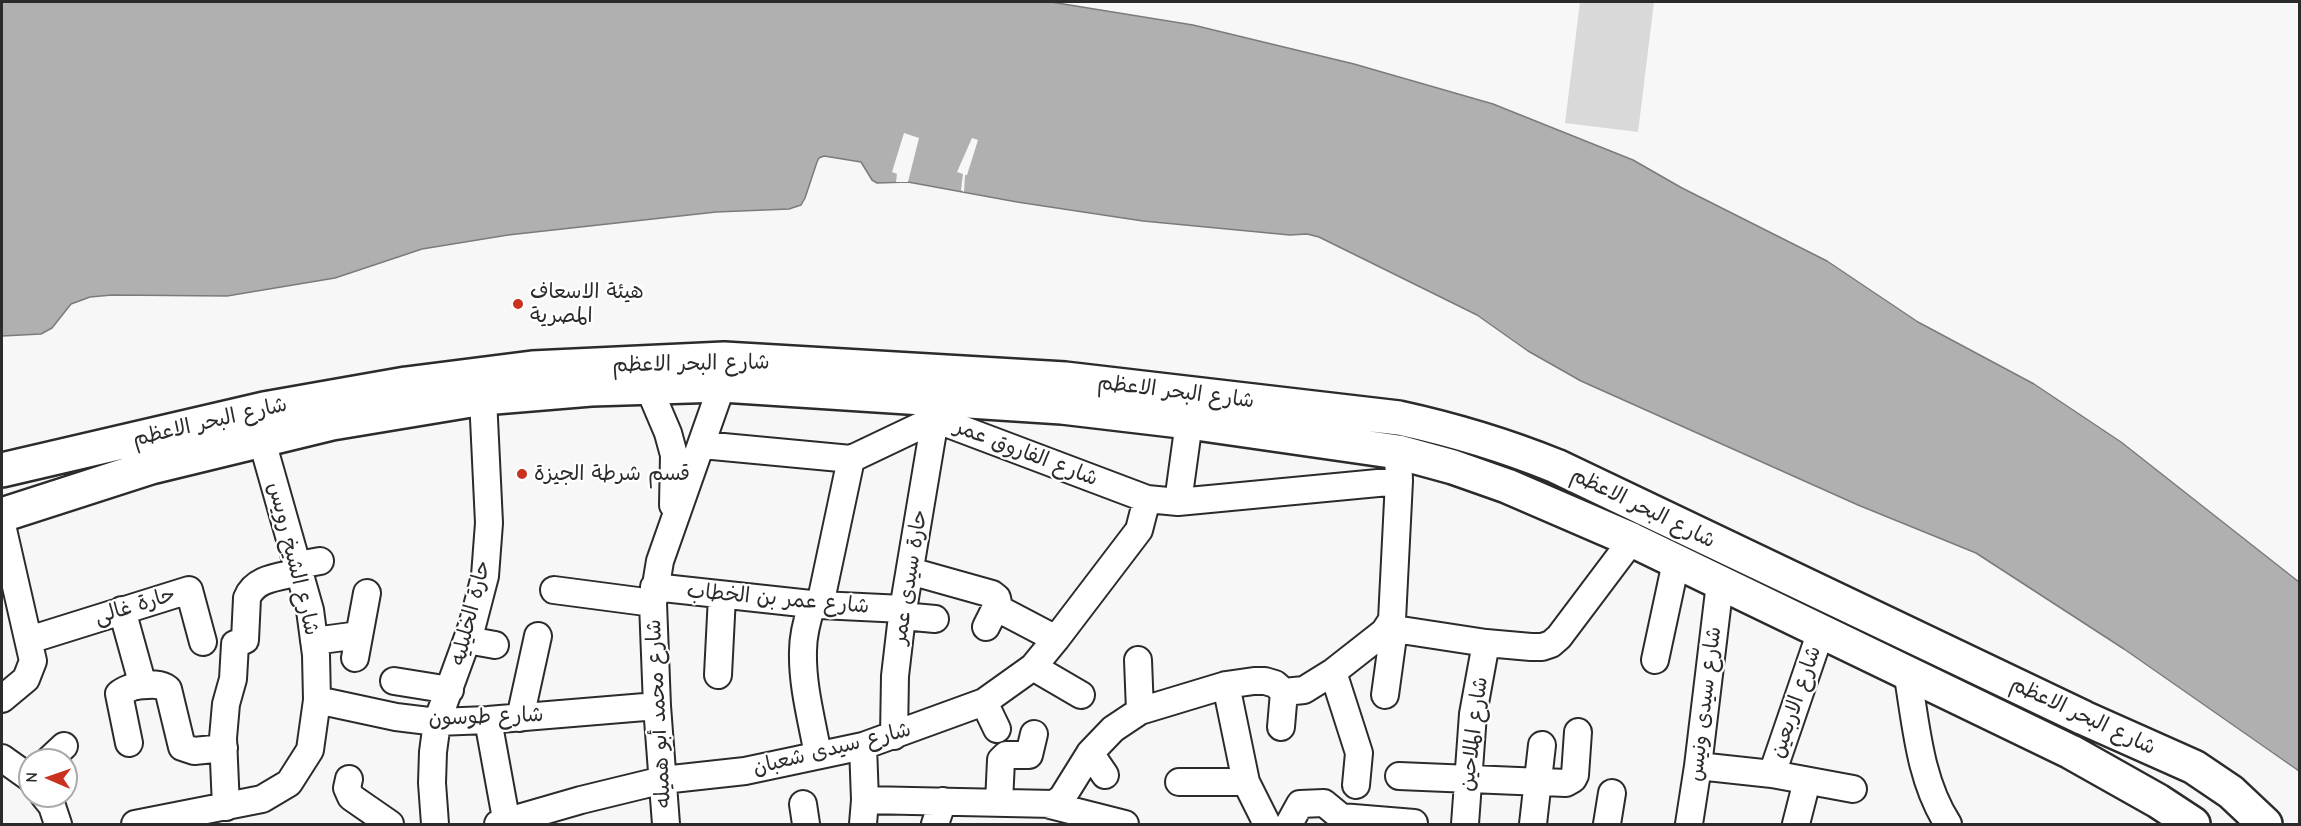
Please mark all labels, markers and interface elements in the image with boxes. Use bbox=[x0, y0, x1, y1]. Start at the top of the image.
place label: هيئة الاسعاف المصرية bbox=[530, 279, 644, 329]
marker: هيئة الاسعاف المصرية bbox=[511, 297, 525, 311]
street label: شارع البحر الاعظم bbox=[612, 350, 770, 378]
street label: شارع البحر الاعظم bbox=[1096, 370, 1256, 414]
street label: شارع البحر الاعظم bbox=[130, 392, 290, 452]
street label: شارع الفاروق عمر bbox=[951, 414, 1101, 492]
place label: قسم شرطة الجيزة bbox=[534, 461, 690, 487]
street label: شارع البحر الاعظم bbox=[1567, 462, 1719, 554]
marker: قسم شرطة الجيزة bbox=[515, 467, 529, 481]
street label: شارع الشيخ رويس bbox=[262, 480, 324, 638]
street label: حارة سيدى عمر bbox=[887, 508, 933, 646]
street label: حارة الخليليه bbox=[446, 558, 496, 668]
street label: شارع عمر بن الخطاب bbox=[686, 578, 870, 620]
street label: حارة غالى bbox=[92, 582, 178, 630]
street label: شارع محمد أبو هميله bbox=[641, 619, 677, 809]
street label: شارع سيدى ونيس bbox=[1683, 625, 1727, 783]
street label: شارع الاربعين bbox=[1765, 643, 1827, 761]
street label: شارع البحر الاعظم bbox=[2006, 671, 2160, 761]
street label: شارع الملاحين bbox=[1454, 675, 1494, 793]
street label: شارع طوسون bbox=[428, 702, 544, 732]
street label: شارع سيدى شعبان bbox=[750, 717, 914, 781]
north arrow bbox=[18, 748, 78, 808]
text: N bbox=[23, 772, 41, 783]

